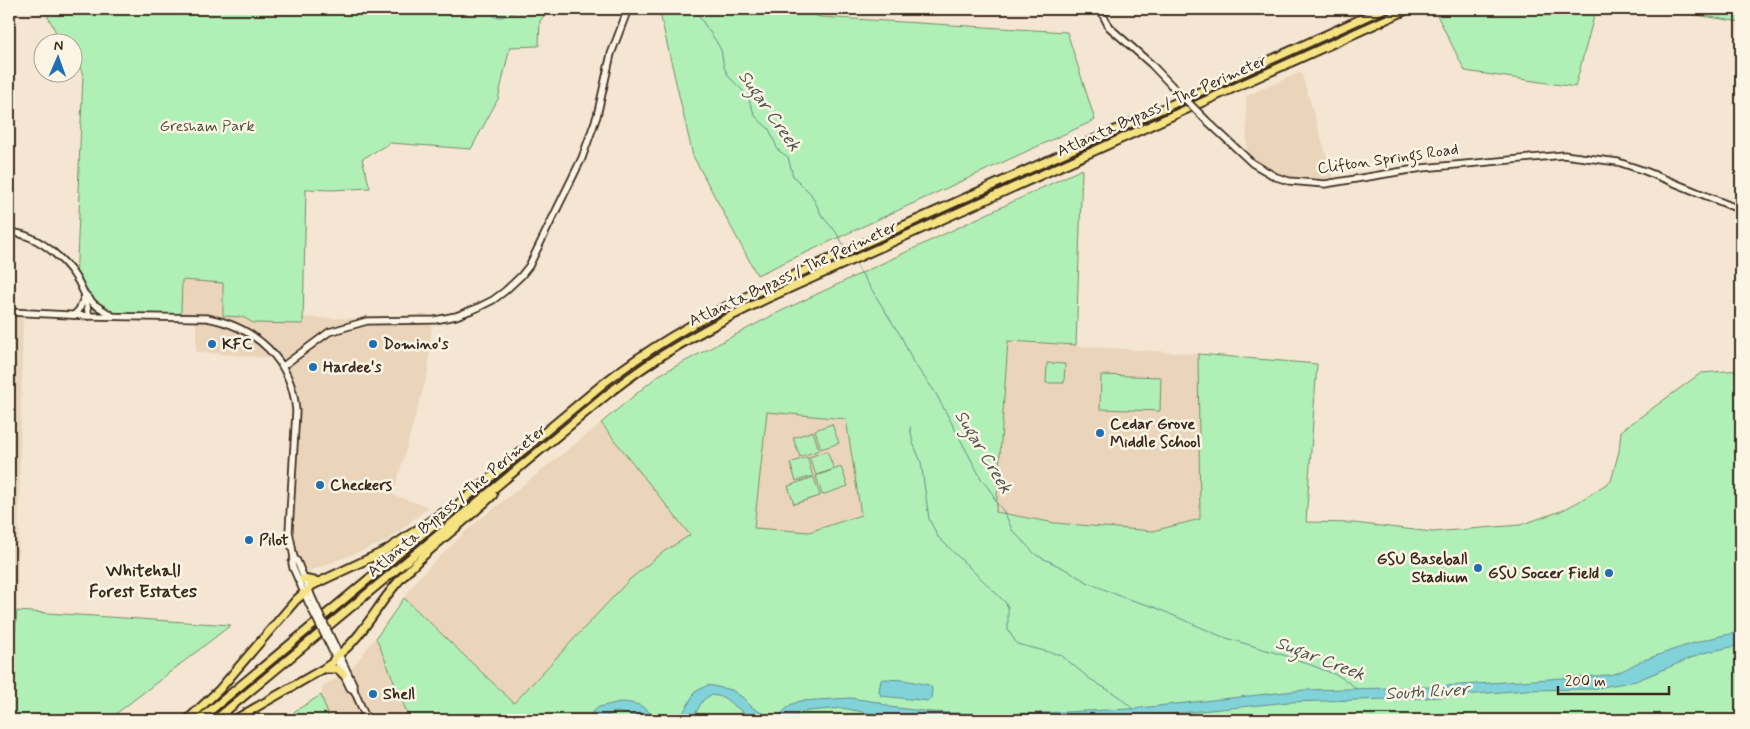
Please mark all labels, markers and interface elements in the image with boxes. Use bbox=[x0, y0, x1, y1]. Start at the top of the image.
north arrow bbox=[32, 32, 82, 82]
text: N bbox=[53, 37, 63, 55]
street label: Atlanta Bypass / The Perimeter bbox=[1054, 50, 1270, 162]
water label: Sugar Creek bbox=[731, 66, 806, 157]
park label: Gresham Park bbox=[159, 116, 255, 137]
street label: Clifton Springs Road bbox=[1316, 139, 1460, 180]
street label: Atlanta Bypass / The Perimeter bbox=[685, 216, 901, 332]
place label: KFC bbox=[222, 334, 253, 355]
place label: Domino's bbox=[383, 334, 450, 355]
marker: KFC bbox=[206, 338, 218, 350]
marker: Domino's bbox=[367, 338, 379, 350]
place label: Hardee's bbox=[323, 357, 383, 378]
marker: Hardee's bbox=[307, 361, 319, 373]
water label: Sugar Creek bbox=[947, 406, 1017, 499]
place label: Cedar Grove Middle School bbox=[1110, 414, 1201, 453]
street label: Atlanta Bypass / The Perimeter bbox=[363, 420, 551, 582]
marker: Cedar Grove Middle School bbox=[1094, 427, 1106, 439]
place label: Checkers bbox=[330, 475, 393, 496]
marker: Checkers bbox=[314, 479, 326, 491]
place label: Pilot bbox=[259, 530, 289, 551]
marker: Pilot bbox=[243, 534, 255, 546]
place label: GSU Baseball Stadium bbox=[1377, 549, 1468, 588]
district label: Whitehall Forest Estates bbox=[89, 559, 197, 604]
marker: GSU Baseball Stadium bbox=[1472, 562, 1484, 574]
place label: GSU Soccer Field bbox=[1488, 563, 1599, 584]
marker: GSU Soccer Field bbox=[1603, 567, 1615, 579]
water label: Sugar Creek bbox=[1271, 631, 1368, 689]
scale bar bbox=[1558, 664, 1669, 696]
text: 200 m bbox=[1565, 672, 1606, 692]
water label: South River bbox=[1385, 678, 1472, 706]
place label: Shell bbox=[383, 684, 415, 705]
marker: Shell bbox=[367, 688, 379, 700]

